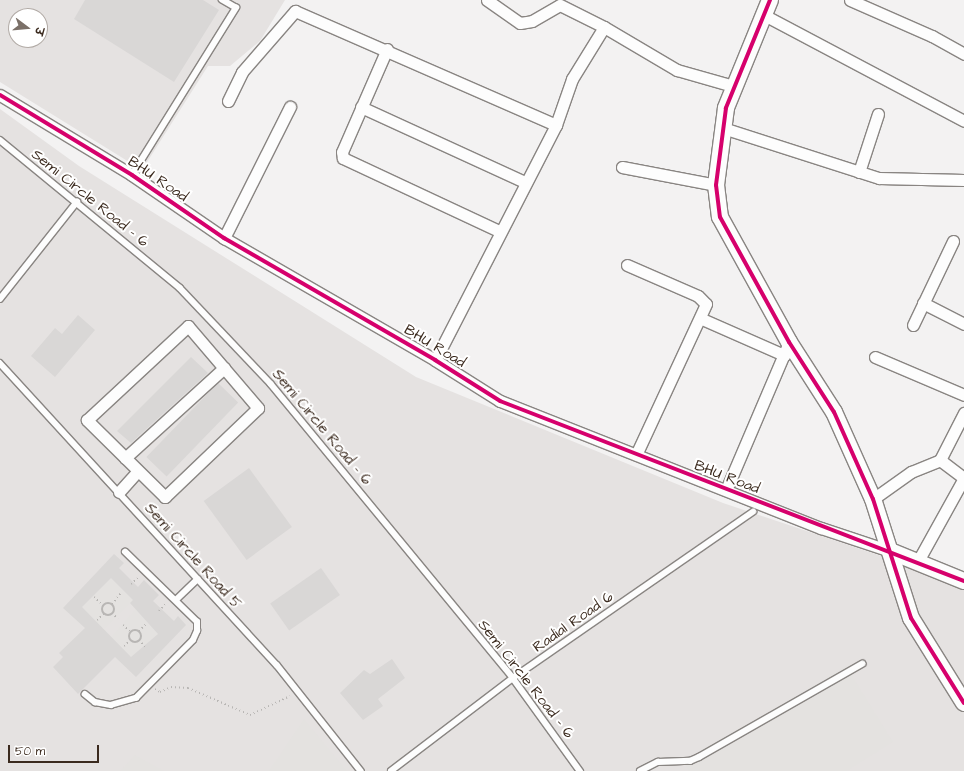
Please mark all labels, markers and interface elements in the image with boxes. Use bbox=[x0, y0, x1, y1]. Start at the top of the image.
north arrow bbox=[8, 8, 48, 48]
text: उ bbox=[31, 26, 47, 37]
street label: Semi Circle Road - 6 bbox=[28, 145, 152, 251]
street label: BHU Road bbox=[125, 152, 191, 206]
street label: BHU Road bbox=[401, 321, 469, 371]
street label: Semi Circle Road - 6 bbox=[268, 366, 376, 488]
street label: BHU Road bbox=[692, 456, 762, 498]
street label: Semi Circle Road 5 bbox=[141, 499, 245, 613]
street label: Radial Road 6 bbox=[529, 588, 617, 656]
street label: Semi Circle Road - 6 bbox=[474, 616, 578, 742]
scale bar bbox=[10, 737, 101, 763]
text: 50 m bbox=[15, 743, 45, 760]

